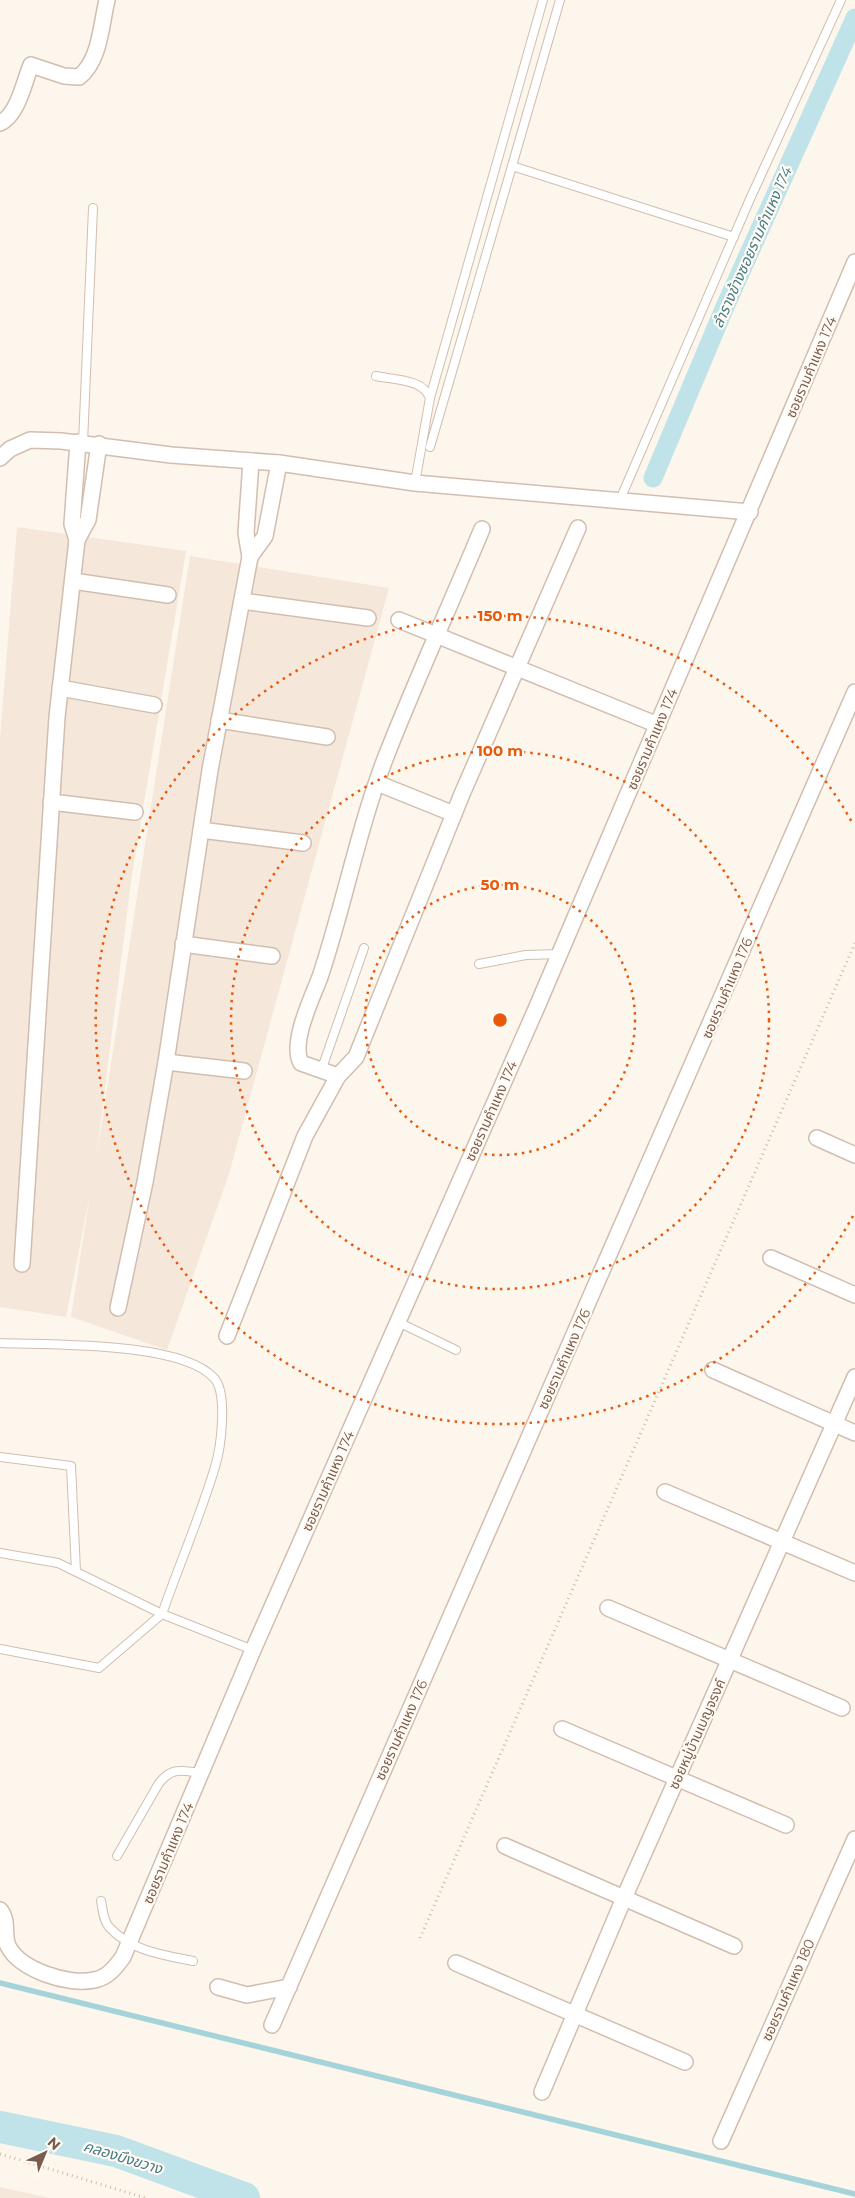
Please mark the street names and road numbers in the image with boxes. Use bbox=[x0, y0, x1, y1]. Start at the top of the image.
street label: ซอยรามคำแหง 174 bbox=[782, 313, 841, 420]
street label: ซอยรามคำแหง 174 bbox=[623, 685, 682, 792]
street label: ซอยรามคำแหง 176 bbox=[698, 934, 757, 1041]
street label: ซอยรามคำแหง 174 bbox=[461, 1057, 522, 1164]
street label: ซอยรามคำแหง 176 bbox=[534, 1305, 594, 1412]
street label: ซอยรามคำแหง 174 bbox=[298, 1427, 359, 1534]
street label: ซอยรามคำแหง 176 bbox=[371, 1676, 431, 1783]
street label: ซอยหมู่บ้านเบญจรงค์ bbox=[665, 1676, 729, 1792]
street label: ซอยรามคำแหง 174 bbox=[139, 1799, 198, 1906]
street label: ซอยรามคำแหง 180 bbox=[757, 1936, 819, 2044]

